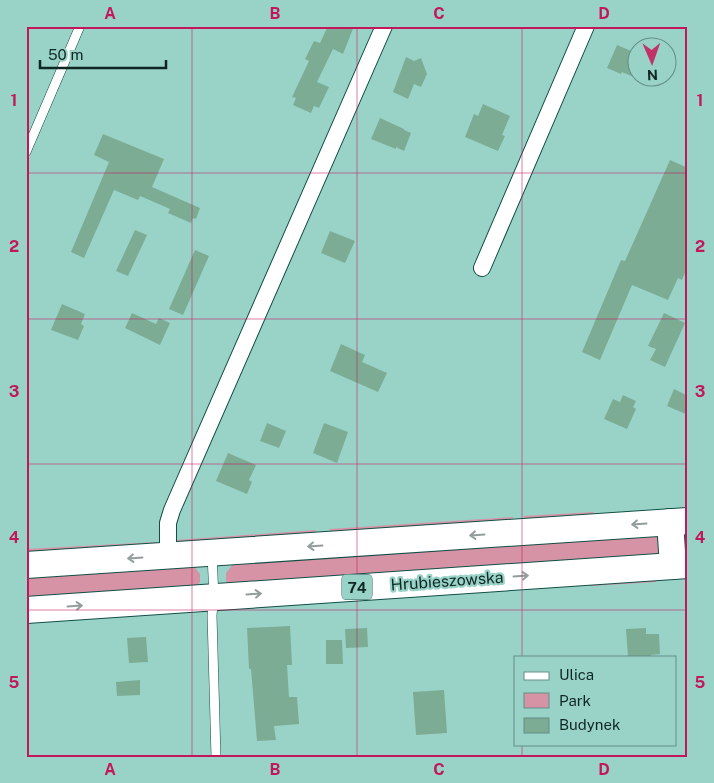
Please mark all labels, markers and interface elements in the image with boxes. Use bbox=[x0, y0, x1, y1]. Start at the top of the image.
text: A bbox=[104, 4, 116, 23]
text: B bbox=[270, 4, 281, 23]
text: C bbox=[433, 4, 445, 23]
text: D bbox=[598, 4, 610, 23]
scale bar bbox=[40, 38, 166, 70]
north arrow bbox=[626, 38, 676, 88]
text: 50 m bbox=[48, 46, 83, 63]
text: N bbox=[647, 67, 658, 83]
text: 1 bbox=[11, 91, 17, 110]
text: 1 bbox=[697, 91, 703, 110]
text: 2 bbox=[9, 237, 19, 256]
text: 2 bbox=[695, 237, 705, 256]
text: 3 bbox=[9, 382, 19, 401]
text: 3 bbox=[695, 382, 705, 401]
one-way arrow bbox=[631, 520, 647, 529]
text: 4 bbox=[9, 528, 20, 547]
text: 4 bbox=[695, 528, 706, 547]
one-way arrow bbox=[469, 530, 485, 540]
one-way arrow bbox=[307, 541, 323, 550]
one-way arrow bbox=[127, 553, 143, 562]
street label: Hrubieszowska bbox=[390, 568, 504, 594]
one-way arrow bbox=[513, 572, 529, 581]
road number: 74 bbox=[342, 574, 372, 600]
one-way arrow bbox=[246, 590, 262, 599]
one-way arrow bbox=[67, 602, 83, 611]
legend bbox=[514, 656, 676, 746]
text: Ulica bbox=[559, 666, 594, 683]
text: 5 bbox=[9, 673, 20, 692]
text: 5 bbox=[695, 673, 706, 692]
text: Park bbox=[559, 692, 591, 709]
text: Budynek bbox=[559, 716, 620, 733]
text: A bbox=[104, 760, 116, 779]
text: B bbox=[270, 760, 281, 779]
text: C bbox=[433, 760, 445, 779]
text: D bbox=[598, 760, 610, 779]

